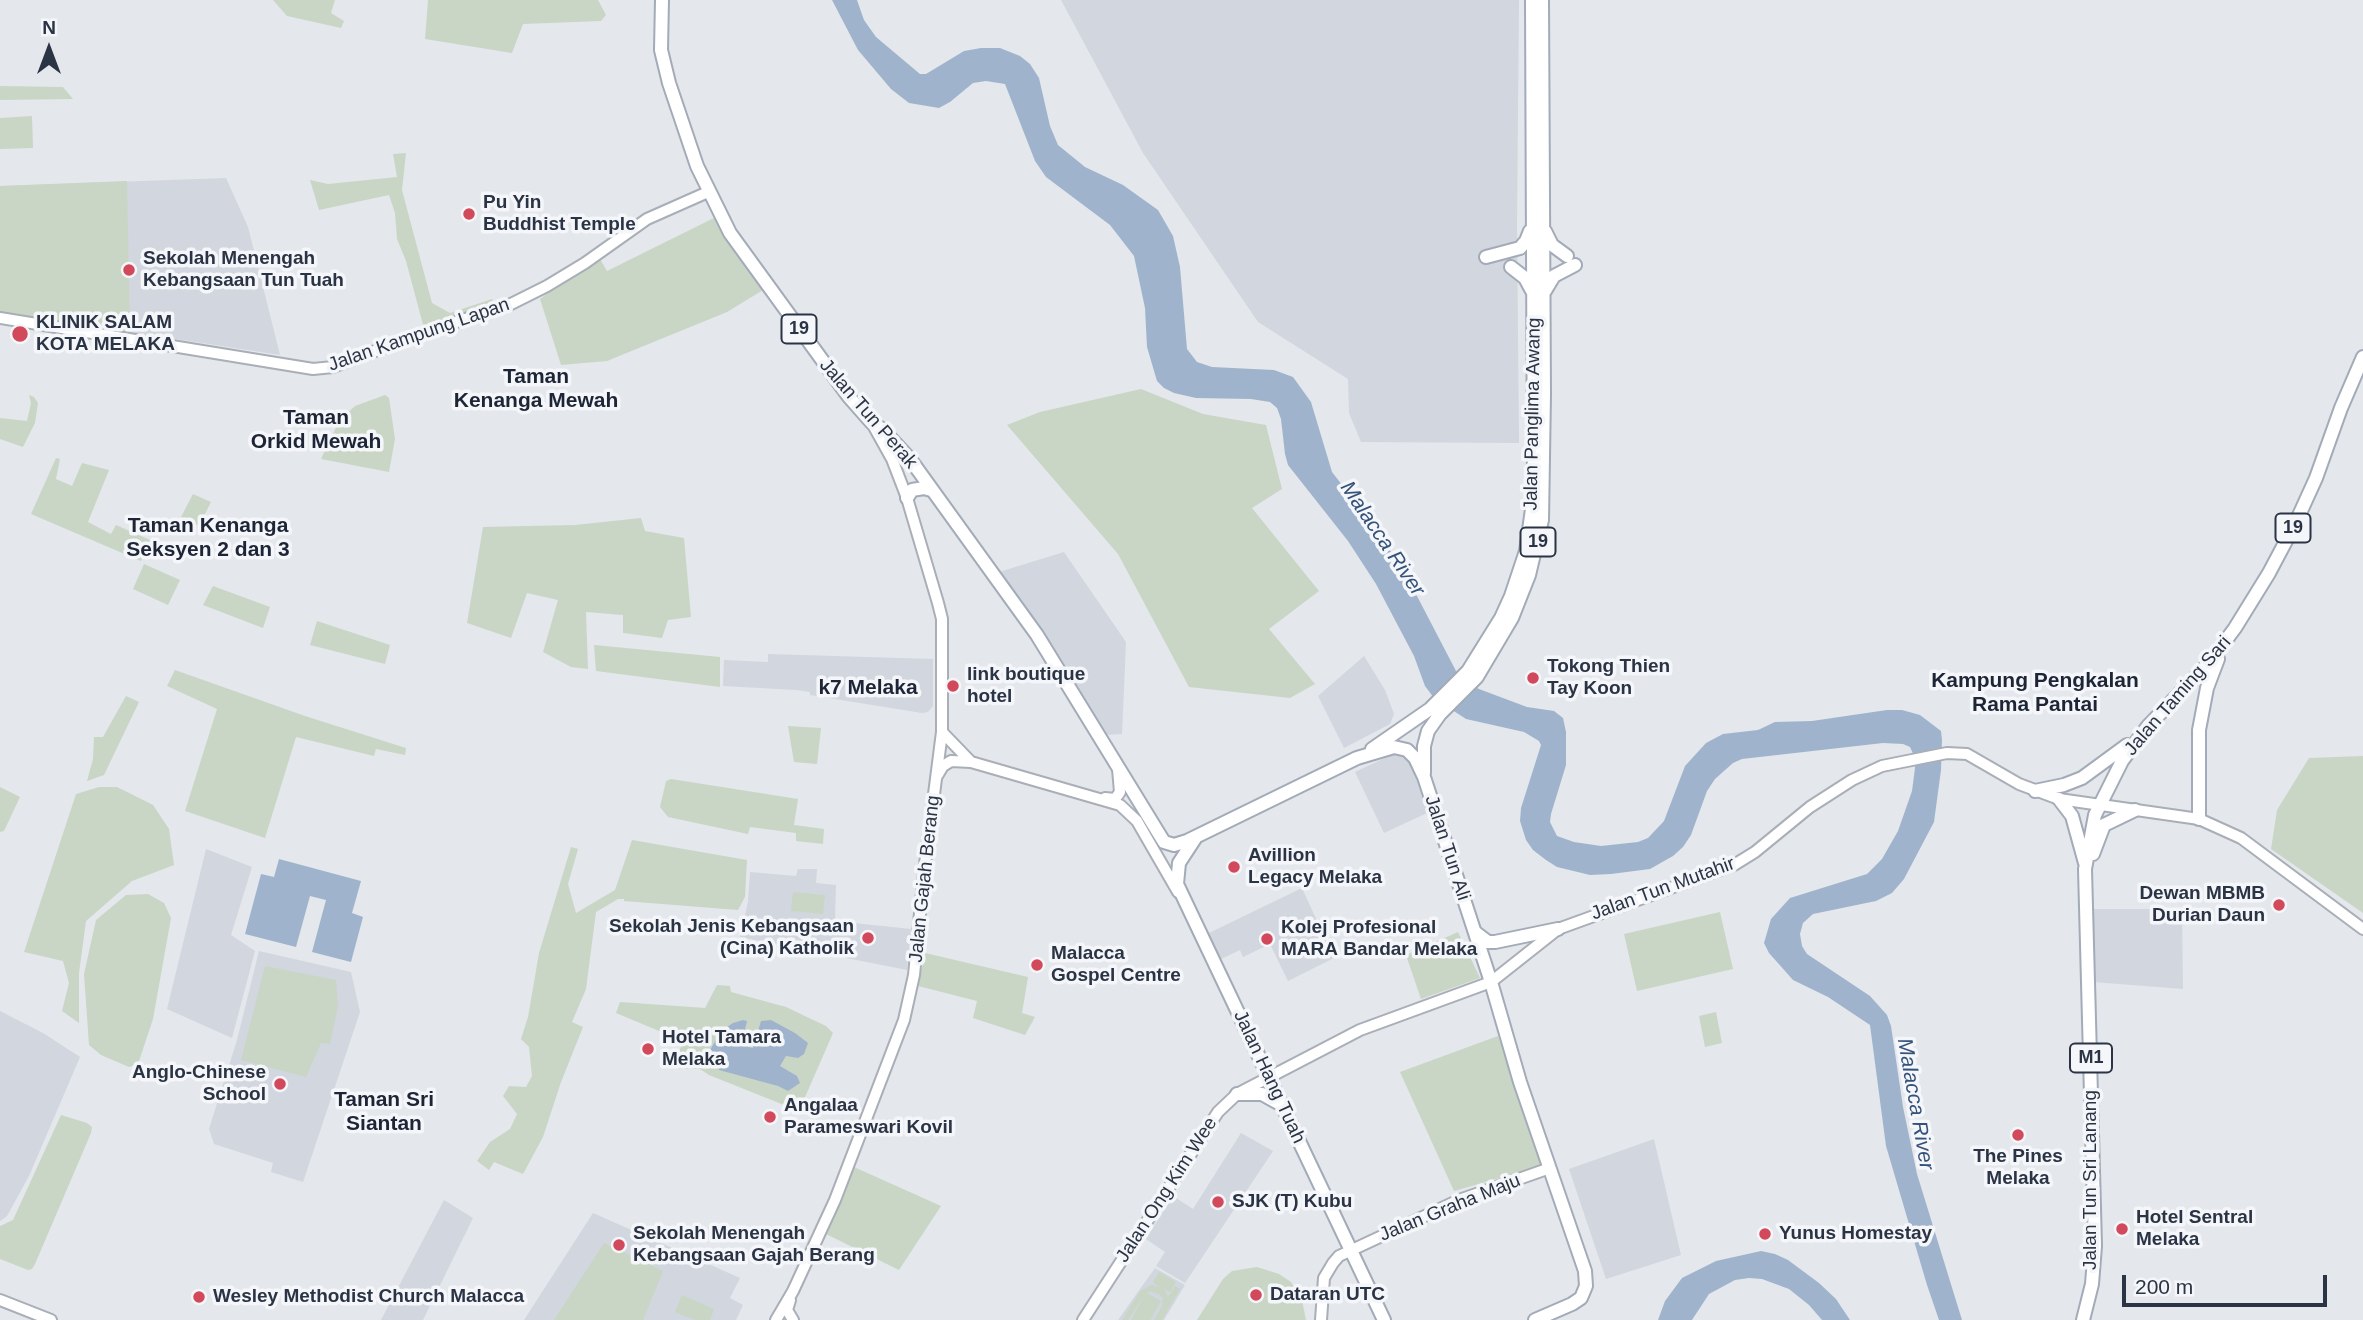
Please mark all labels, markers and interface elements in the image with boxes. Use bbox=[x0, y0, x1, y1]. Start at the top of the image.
north arrow bbox=[14, 14, 84, 84]
text: N bbox=[42, 17, 56, 38]
place label: Pu Yin Buddhist Temple bbox=[483, 192, 636, 236]
marker: Pu Yin Buddhist Temple bbox=[461, 206, 477, 222]
place label: Sekolah Menengah Kebangsaan Tun Tuah bbox=[143, 248, 344, 292]
marker: Sekolah Menengah Kebangsaan Tun Tuah bbox=[121, 262, 137, 278]
street label: Jalan Kampung Lapan bbox=[325, 293, 513, 377]
place label: KLINIK SALAM KOTA MELAKA bbox=[36, 312, 175, 356]
road number: 19 bbox=[782, 314, 816, 344]
street label: Jalan Panglima Awang bbox=[1520, 317, 1546, 511]
marker: KLINIK SALAM KOTA MELAKA bbox=[10, 324, 30, 344]
street label: Jalan Tun Perak bbox=[814, 355, 922, 473]
district label: Taman Kenanga Mewah bbox=[454, 364, 618, 414]
district label: Taman Orkid Mewah bbox=[251, 405, 381, 455]
water label: Malacca River bbox=[1334, 477, 1430, 601]
district label: Taman Kenanga Seksyen 2 dan 3 bbox=[126, 513, 290, 563]
road number: 19 bbox=[2276, 514, 2310, 542]
road number: 19 bbox=[1520, 528, 1556, 556]
street label: Jalan Taming Sari bbox=[2120, 632, 2236, 760]
place label: Tokong Thien Tay Koon bbox=[1547, 656, 1670, 700]
place label: link boutique hotel bbox=[967, 664, 1085, 708]
district label: Kampung Pengkalan Rama Pantai bbox=[1931, 668, 2139, 718]
marker: Tokong Thien Tay Koon bbox=[1525, 670, 1541, 686]
district label: k7 Melaka bbox=[818, 675, 918, 701]
marker: link boutique hotel bbox=[945, 678, 961, 694]
street label: Jalan Tun Ali bbox=[1419, 793, 1475, 903]
street label: Jalan Gajah Berang bbox=[905, 794, 945, 964]
place label: Avillion Legacy Melaka bbox=[1248, 845, 1382, 889]
street label: Jalan Tun Mutahir bbox=[1588, 852, 1738, 926]
marker: Avillion Legacy Melaka bbox=[1226, 859, 1242, 875]
place label: Dewan MBMB Durian Daun bbox=[2139, 883, 2265, 927]
marker: Dewan MBMB Durian Daun bbox=[2271, 897, 2287, 913]
place label: Sekolah Jenis Kebangsaan (Cina) Katholik bbox=[609, 916, 854, 960]
place label: Kolej Profesional MARA Bandar Melaka bbox=[1281, 917, 1477, 961]
marker: Sekolah Jenis Kebangsaan (Cina) Katholik bbox=[860, 930, 876, 946]
marker: Kolej Profesional MARA Bandar Melaka bbox=[1259, 931, 1275, 947]
place label: Malacca Gospel Centre bbox=[1051, 943, 1181, 987]
marker: Malacca Gospel Centre bbox=[1029, 957, 1045, 973]
street label: Jalan Hang Tuah bbox=[1228, 1007, 1310, 1147]
place label: Hotel Tamara Melaka bbox=[662, 1027, 781, 1071]
water label: Malacca River bbox=[1891, 1036, 1939, 1172]
marker: Hotel Tamara Melaka bbox=[640, 1041, 656, 1057]
road number: M1 bbox=[2070, 1044, 2112, 1072]
place label: Anglo-Chinese School bbox=[132, 1062, 266, 1106]
marker: Anglo-Chinese School bbox=[272, 1076, 288, 1092]
district label: Taman Sri Siantan bbox=[334, 1087, 434, 1137]
street label: Jalan Tun Sri Lanang bbox=[2080, 1090, 2102, 1270]
place label: Angalaa Parameswari Kovil bbox=[784, 1095, 953, 1139]
marker: Angalaa Parameswari Kovil bbox=[762, 1109, 778, 1125]
street label: Jalan Ong Kim Wee bbox=[1112, 1113, 1222, 1267]
marker: The Pines Melaka bbox=[2010, 1127, 2026, 1143]
place label: The Pines Melaka bbox=[1973, 1146, 2063, 1190]
street label: Jalan Graha Maju bbox=[1376, 1169, 1524, 1247]
place label: SJK (T) Kubu bbox=[1232, 1191, 1352, 1213]
marker: SJK (T) Kubu bbox=[1210, 1194, 1226, 1210]
place label: Hotel Sentral Melaka bbox=[2136, 1207, 2253, 1251]
marker: Hotel Sentral Melaka bbox=[2114, 1221, 2130, 1237]
place label: Sekolah Menengah Kebangsaan Gajah Berang bbox=[633, 1223, 875, 1267]
place label: Yunus Homestay bbox=[1779, 1223, 1932, 1245]
marker: Yunus Homestay bbox=[1757, 1226, 1773, 1242]
marker: Sekolah Menengah Kebangsaan Gajah Berang bbox=[611, 1237, 627, 1253]
scale bar bbox=[2125, 1260, 2330, 1304]
text: 200 m bbox=[2135, 1275, 2193, 1298]
place label: Dataran UTC bbox=[1270, 1284, 1385, 1306]
place label: Wesley Methodist Church Malacca bbox=[213, 1286, 524, 1308]
marker: Dataran UTC bbox=[1248, 1287, 1264, 1303]
marker: Wesley Methodist Church Malacca bbox=[191, 1289, 207, 1305]

